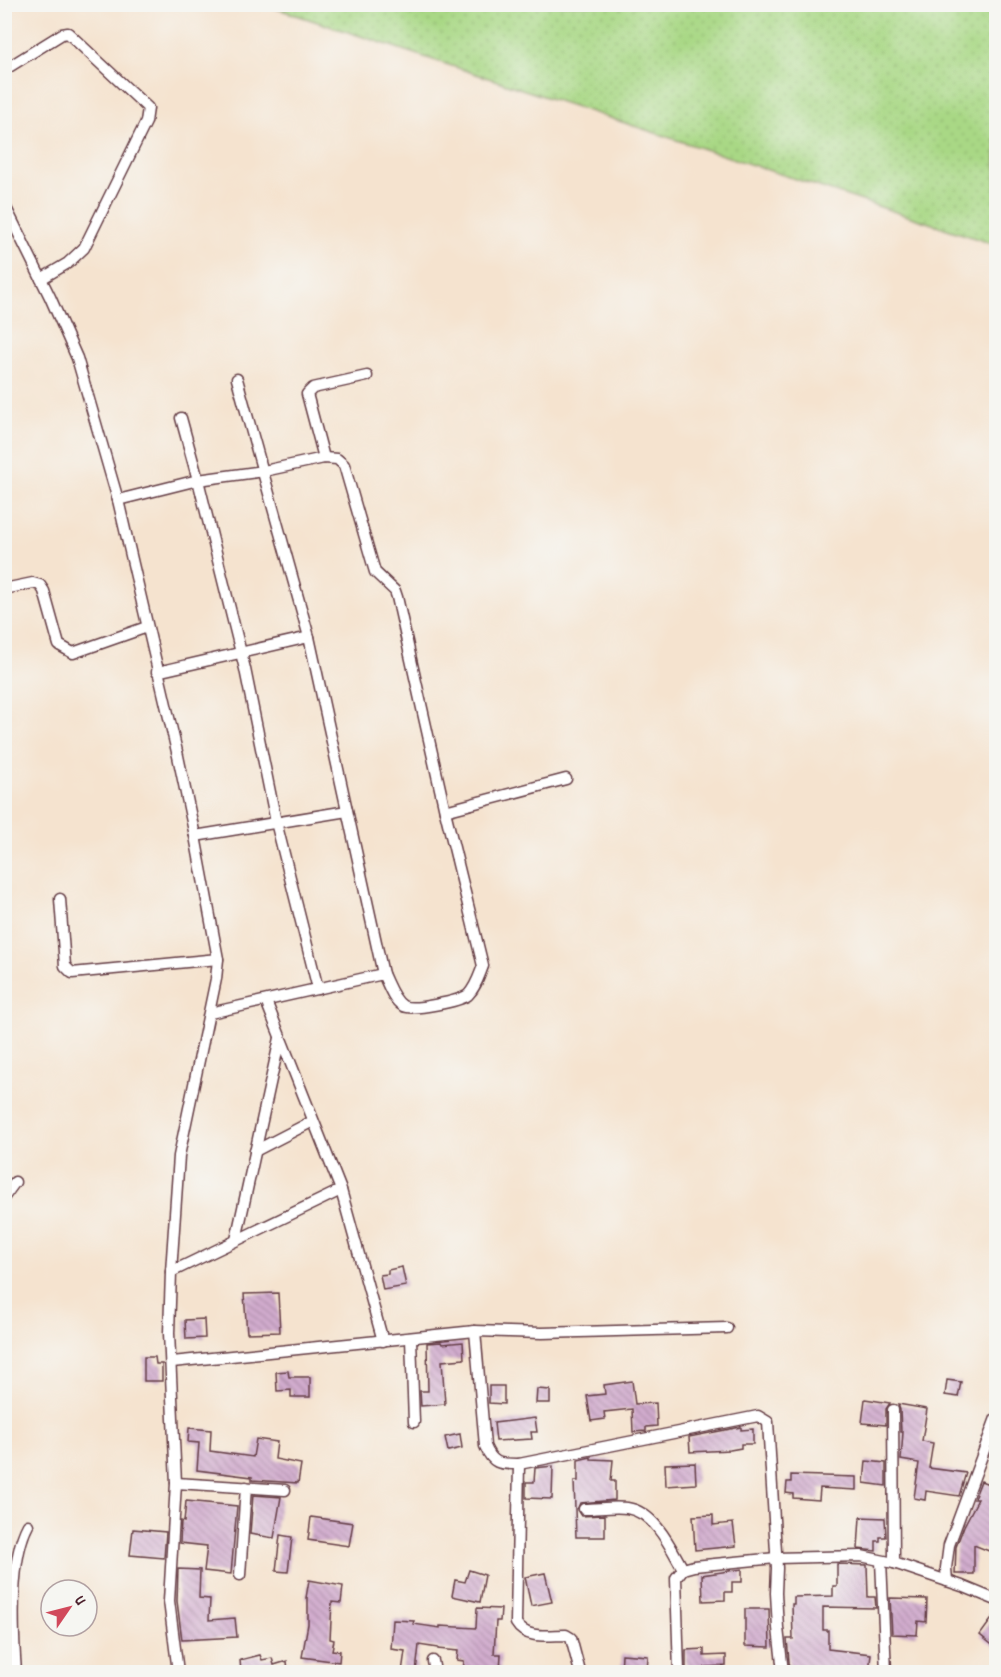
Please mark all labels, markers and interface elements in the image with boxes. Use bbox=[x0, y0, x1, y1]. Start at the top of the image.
north arrow bbox=[39, 1578, 99, 1638]
text: U bbox=[68, 1591, 91, 1611]

